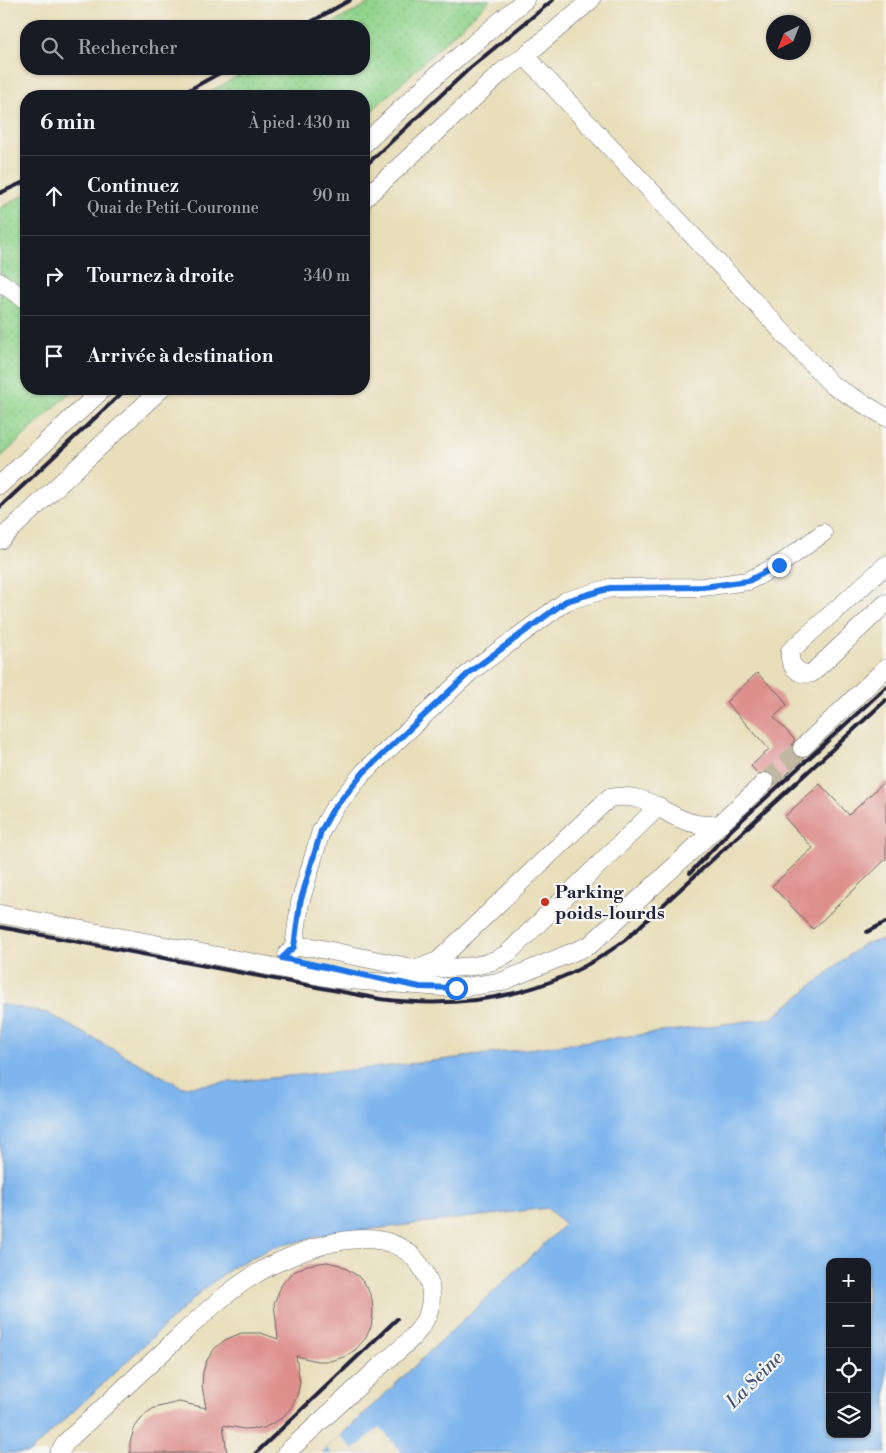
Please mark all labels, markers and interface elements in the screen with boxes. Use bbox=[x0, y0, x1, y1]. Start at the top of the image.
north arrow bbox=[766, 15, 811, 60]
search box bbox=[20, 20, 370, 75]
icon: search bbox=[38, 34, 66, 62]
text: Rechercher bbox=[78, 36, 177, 60]
text: 6 min bbox=[40, 110, 95, 136]
text: À pied · 430 m bbox=[249, 113, 350, 133]
text: Continuez bbox=[87, 174, 179, 198]
icon: ahead bbox=[40, 182, 68, 210]
text: 90 m bbox=[312, 186, 350, 206]
text: Quai de Petit-Couronne bbox=[87, 198, 259, 218]
icon: right bbox=[40, 262, 68, 290]
text: Tournez à droite bbox=[87, 264, 234, 288]
text: 340 m bbox=[303, 266, 350, 286]
icon: arrive bbox=[40, 342, 68, 370]
text: Arrivée à destination bbox=[87, 344, 273, 368]
route end bbox=[768, 554, 791, 577]
place label: Parking poids-lourds bbox=[555, 881, 665, 925]
marker: Parking poids-lourds bbox=[539, 896, 551, 908]
route start bbox=[445, 977, 468, 1000]
map controls bbox=[826, 1258, 871, 1438]
button: + bbox=[826, 1258, 871, 1303]
button: − bbox=[826, 1303, 871, 1348]
water label: La Seine bbox=[720, 1346, 788, 1414]
button: locate bbox=[826, 1348, 871, 1393]
button: layers bbox=[826, 1393, 871, 1438]

